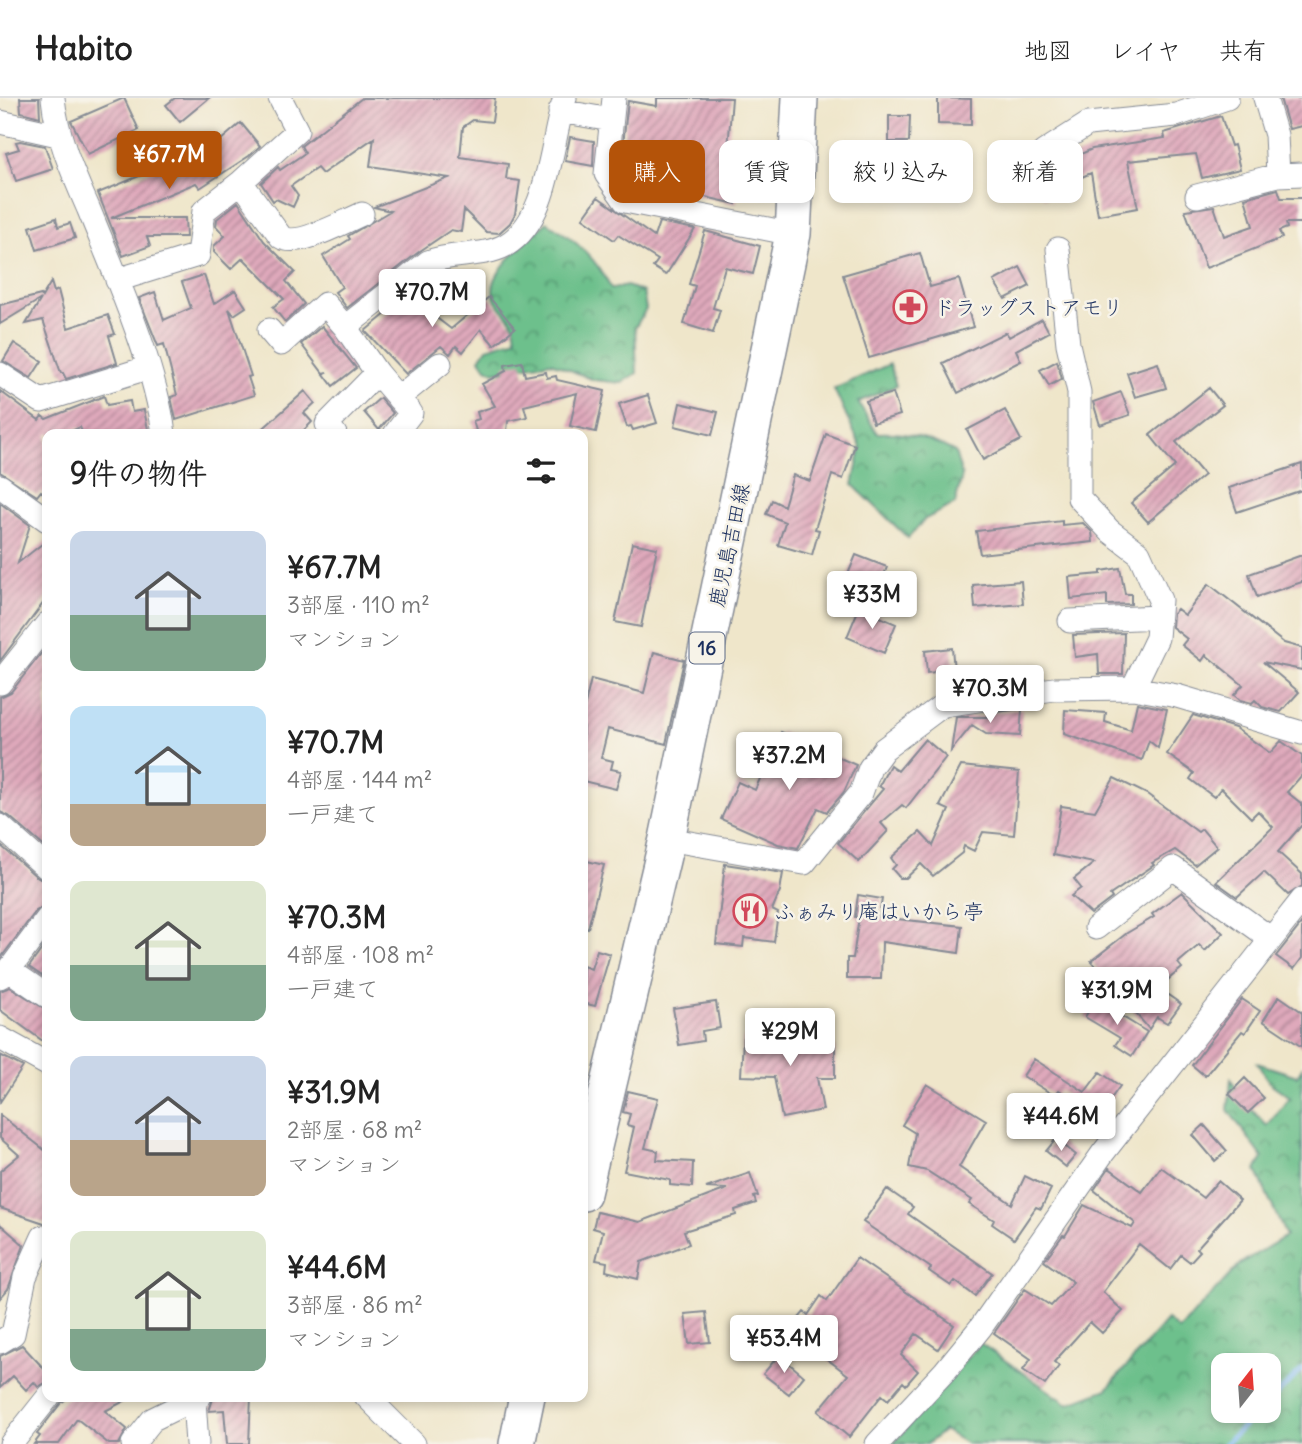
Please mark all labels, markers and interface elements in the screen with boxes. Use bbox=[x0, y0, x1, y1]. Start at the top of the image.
text: Habito bbox=[35, 27, 133, 69]
text: 地図 bbox=[1024, 35, 1072, 65]
text: レイヤ bbox=[1110, 35, 1181, 65]
text: 共有 bbox=[1219, 35, 1267, 65]
pin: ¥67.7M bbox=[112, 132, 226, 191]
text: ¥67.7M bbox=[133, 139, 205, 168]
chip: 購入 bbox=[609, 140, 705, 203]
chip: 賃貸 bbox=[719, 140, 815, 203]
chip: 絞り込み bbox=[829, 140, 973, 203]
chip: 新着 bbox=[987, 140, 1083, 203]
pin: ¥70.7M bbox=[375, 270, 489, 329]
text: ¥70.7M bbox=[395, 277, 469, 306]
pharmacy icon: ドラッグストアモリ bbox=[891, 288, 929, 326]
place label: ドラッグストアモリ bbox=[934, 294, 1123, 321]
icon: filters bbox=[522, 452, 560, 490]
text: 9件の物件 bbox=[70, 454, 207, 492]
street label: 鹿児島吉田線 bbox=[703, 481, 755, 609]
text: ¥67.7M bbox=[287, 548, 382, 586]
icon: home bbox=[126, 559, 210, 643]
pin: ¥33M bbox=[831, 572, 913, 631]
text: ¥33M bbox=[843, 579, 901, 608]
text: 3部屋 · 110 m² bbox=[287, 590, 430, 619]
text: マンション bbox=[287, 624, 401, 653]
road number: 16 bbox=[690, 632, 724, 664]
pin: ¥70.3M bbox=[933, 666, 1047, 725]
text: ¥70.3M bbox=[952, 673, 1028, 702]
text: ¥70.7M bbox=[287, 723, 384, 761]
pin: ¥37.2M bbox=[732, 732, 846, 792]
icon: home bbox=[126, 734, 210, 818]
text: ¥37.2M bbox=[752, 740, 826, 769]
text: 4部屋 · 144 m² bbox=[287, 765, 432, 794]
text: 一戸建て bbox=[287, 799, 379, 828]
restaurant icon: ふぁみり庵はいから亭 bbox=[731, 892, 769, 930]
text: ¥70.3M bbox=[287, 898, 387, 936]
place label: ふぁみり庵はいから亭 bbox=[774, 898, 984, 925]
icon: home bbox=[126, 909, 210, 993]
text: 4部屋 · 108 m² bbox=[287, 940, 434, 969]
pin: ¥31.9M bbox=[1060, 968, 1174, 1027]
text: 一戸建て bbox=[287, 974, 379, 1003]
text: ¥31.9M bbox=[1081, 975, 1153, 1004]
pin: ¥29M bbox=[749, 1009, 831, 1068]
text: ¥29M bbox=[761, 1016, 819, 1045]
text: ¥31.9M bbox=[287, 1073, 381, 1111]
icon: home bbox=[126, 1084, 210, 1168]
pin: ¥44.6M bbox=[1004, 1094, 1118, 1153]
text: ¥44.6M bbox=[1023, 1101, 1099, 1130]
text: 2部屋 · 68 m² bbox=[287, 1115, 422, 1144]
text: マンション bbox=[287, 1149, 401, 1178]
text: ¥44.6M bbox=[287, 1248, 387, 1286]
icon: home bbox=[126, 1259, 210, 1343]
text: 3部屋 · 86 m² bbox=[287, 1290, 423, 1319]
pin: ¥53.4M bbox=[727, 1316, 841, 1375]
text: ¥53.4M bbox=[746, 1323, 822, 1352]
text: マンション bbox=[287, 1324, 401, 1353]
north arrow bbox=[1211, 1353, 1281, 1423]
map controls bbox=[1211, 1353, 1281, 1423]

